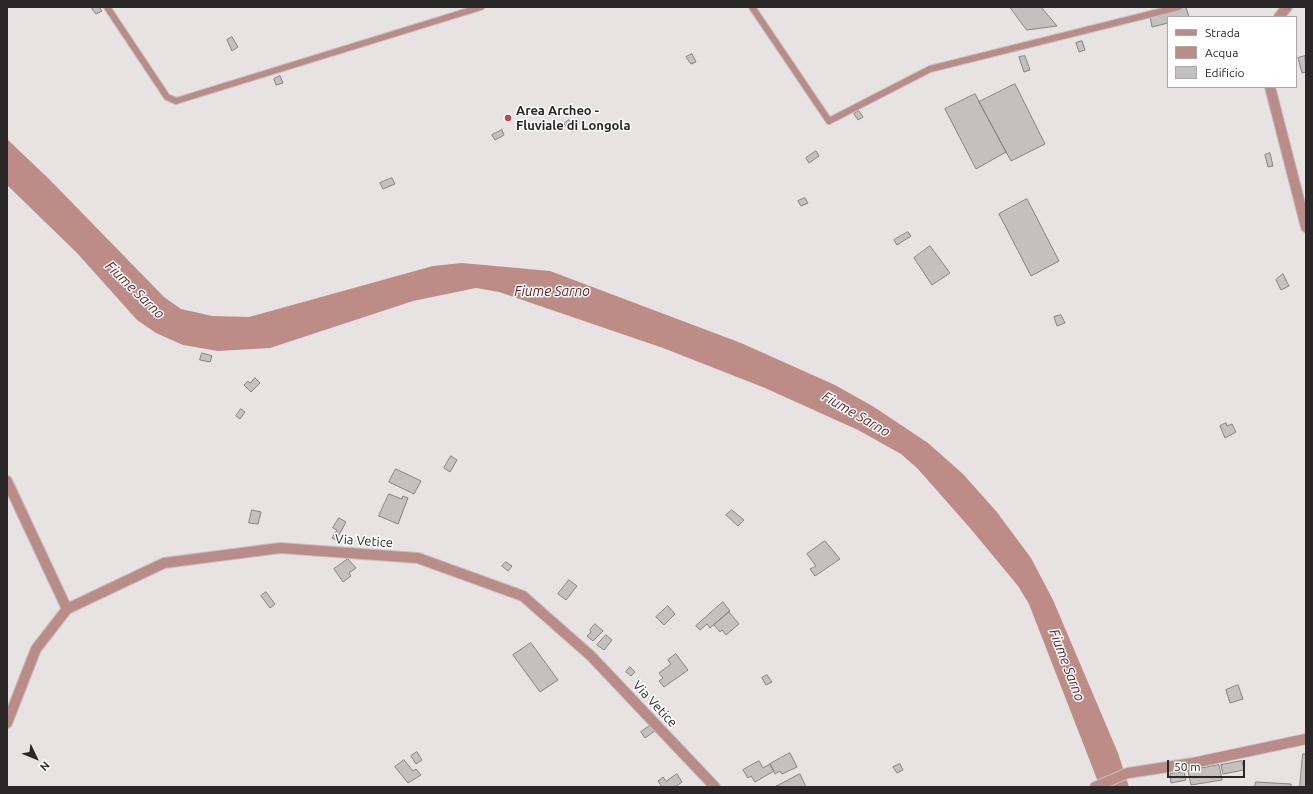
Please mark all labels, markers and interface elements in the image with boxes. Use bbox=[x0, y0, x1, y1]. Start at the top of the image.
legend bbox=[1167, 16, 1297, 88]
text: Strada bbox=[1205, 26, 1240, 39]
text: Acqua bbox=[1205, 46, 1238, 59]
text: Edificio bbox=[1205, 66, 1245, 79]
place label: Area Archeo - Fluviale di Longola bbox=[516, 103, 631, 134]
marker: Area Archeo - Fluviale di Longola bbox=[503, 113, 513, 123]
water label: Fiume Sarno bbox=[102, 258, 168, 322]
water label: Fiume Sarno bbox=[514, 283, 590, 299]
water label: Fiume Sarno bbox=[819, 388, 893, 440]
street label: Via Vetice bbox=[335, 531, 393, 551]
water label: Fiume Sarno bbox=[1046, 627, 1088, 703]
street label: Via Vetice bbox=[630, 678, 680, 730]
north arrow bbox=[16, 738, 56, 778]
scale bar bbox=[1169, 752, 1247, 778]
text: N bbox=[38, 759, 52, 773]
text: 50 m bbox=[1174, 760, 1201, 773]

